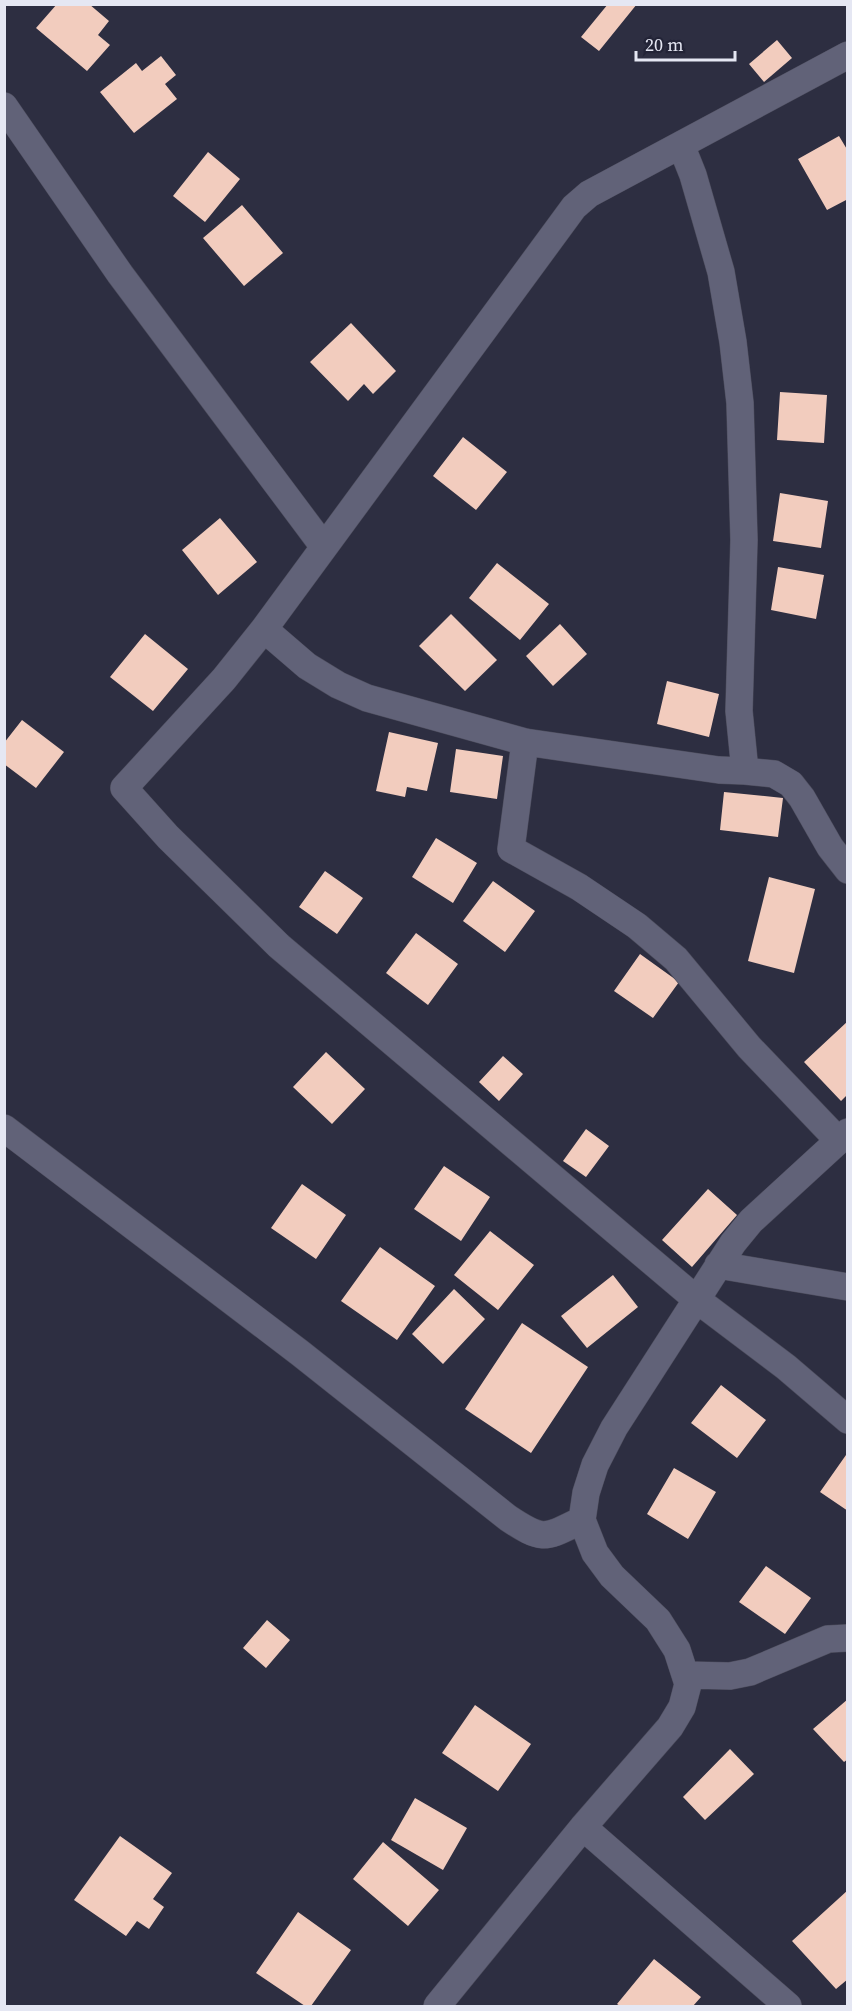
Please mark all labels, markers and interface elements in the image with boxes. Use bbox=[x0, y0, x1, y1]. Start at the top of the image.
scale bar bbox=[636, 24, 735, 62]
text: 20 m bbox=[645, 32, 683, 57]

